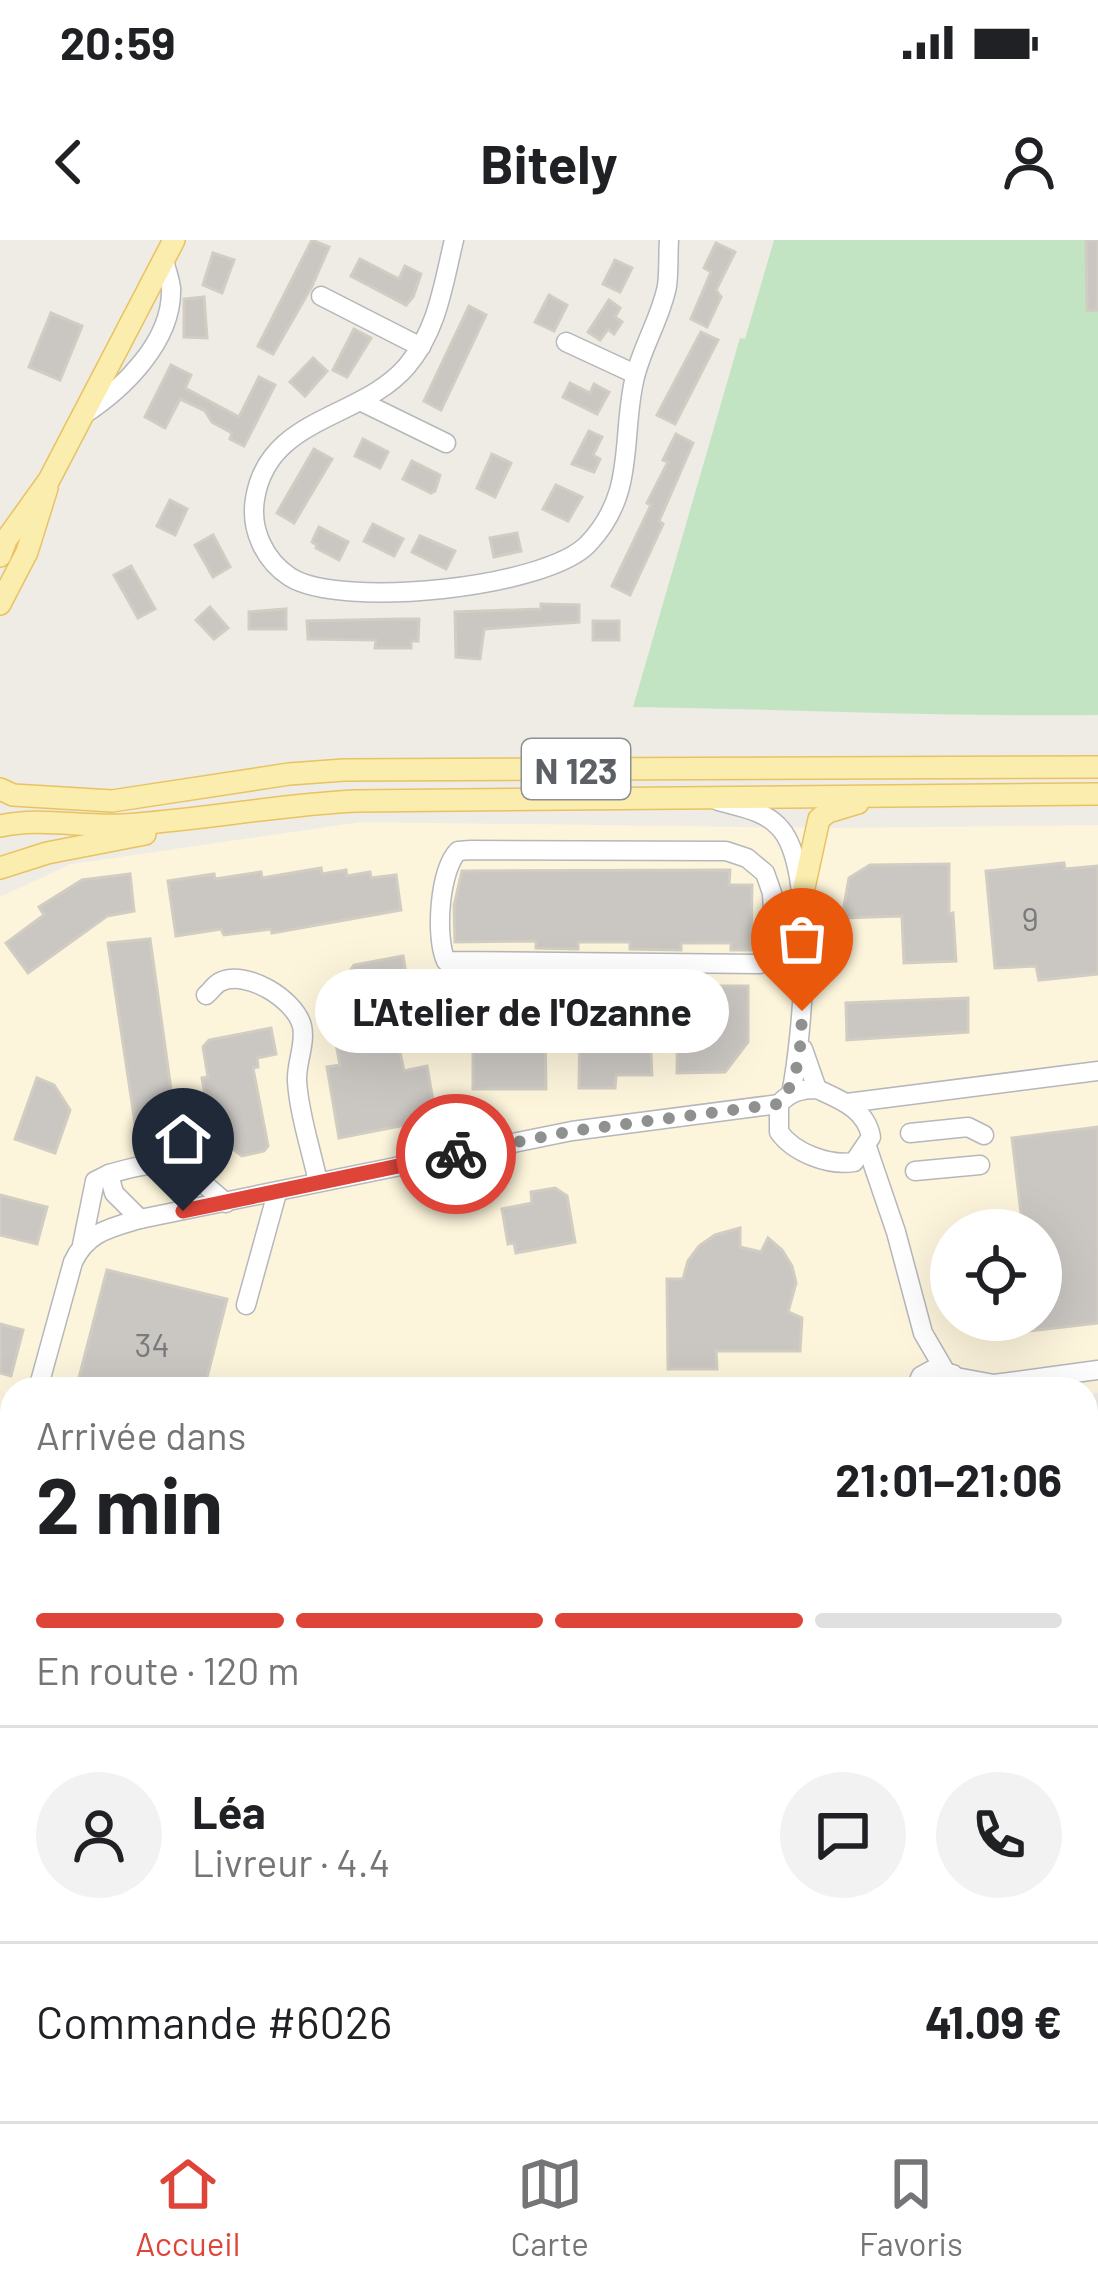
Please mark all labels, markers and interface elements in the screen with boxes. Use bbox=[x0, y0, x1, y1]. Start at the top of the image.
text: 20:59 bbox=[60, 15, 175, 69]
icon: back bbox=[36, 129, 102, 195]
icon: person bbox=[996, 129, 1062, 195]
text: Bitely bbox=[480, 130, 618, 195]
road number: N 123 bbox=[522, 739, 630, 799]
pin bbox=[751, 888, 853, 1011]
house number: 9 bbox=[1021, 898, 1039, 938]
icon: bag bbox=[769, 906, 835, 972]
callout: L'Atelier de l'Ozanne bbox=[316, 969, 730, 1053]
text: L'Atelier de l'Ozanne bbox=[352, 987, 692, 1034]
pin bbox=[132, 1088, 234, 1211]
courier bbox=[396, 1094, 516, 1214]
icon: home bbox=[150, 1106, 216, 1172]
icon: bike bbox=[423, 1121, 489, 1187]
map controls bbox=[930, 1209, 1062, 1341]
button: locate bbox=[930, 1209, 1062, 1341]
house number: 34 bbox=[134, 1324, 170, 1364]
text: Arrivée dans bbox=[36, 1411, 246, 1458]
text: 21:01–21:06 bbox=[835, 1452, 1062, 1506]
text: 2 min bbox=[36, 1456, 223, 1550]
text: En route · 120 m bbox=[36, 1646, 299, 1693]
button: person bbox=[36, 1772, 162, 1898]
button: chat bbox=[780, 1772, 906, 1898]
button: phone bbox=[936, 1772, 1062, 1898]
text: Léa bbox=[192, 1784, 266, 1838]
text: Livreur · 4.4 bbox=[192, 1838, 390, 1885]
text: Commande #6026 bbox=[36, 1994, 392, 2048]
text: 41.09 € bbox=[925, 1994, 1062, 2048]
tab: Accueil bbox=[135, 2151, 240, 2263]
tab: Carte bbox=[511, 2151, 589, 2263]
tab: Favoris bbox=[859, 2151, 963, 2263]

